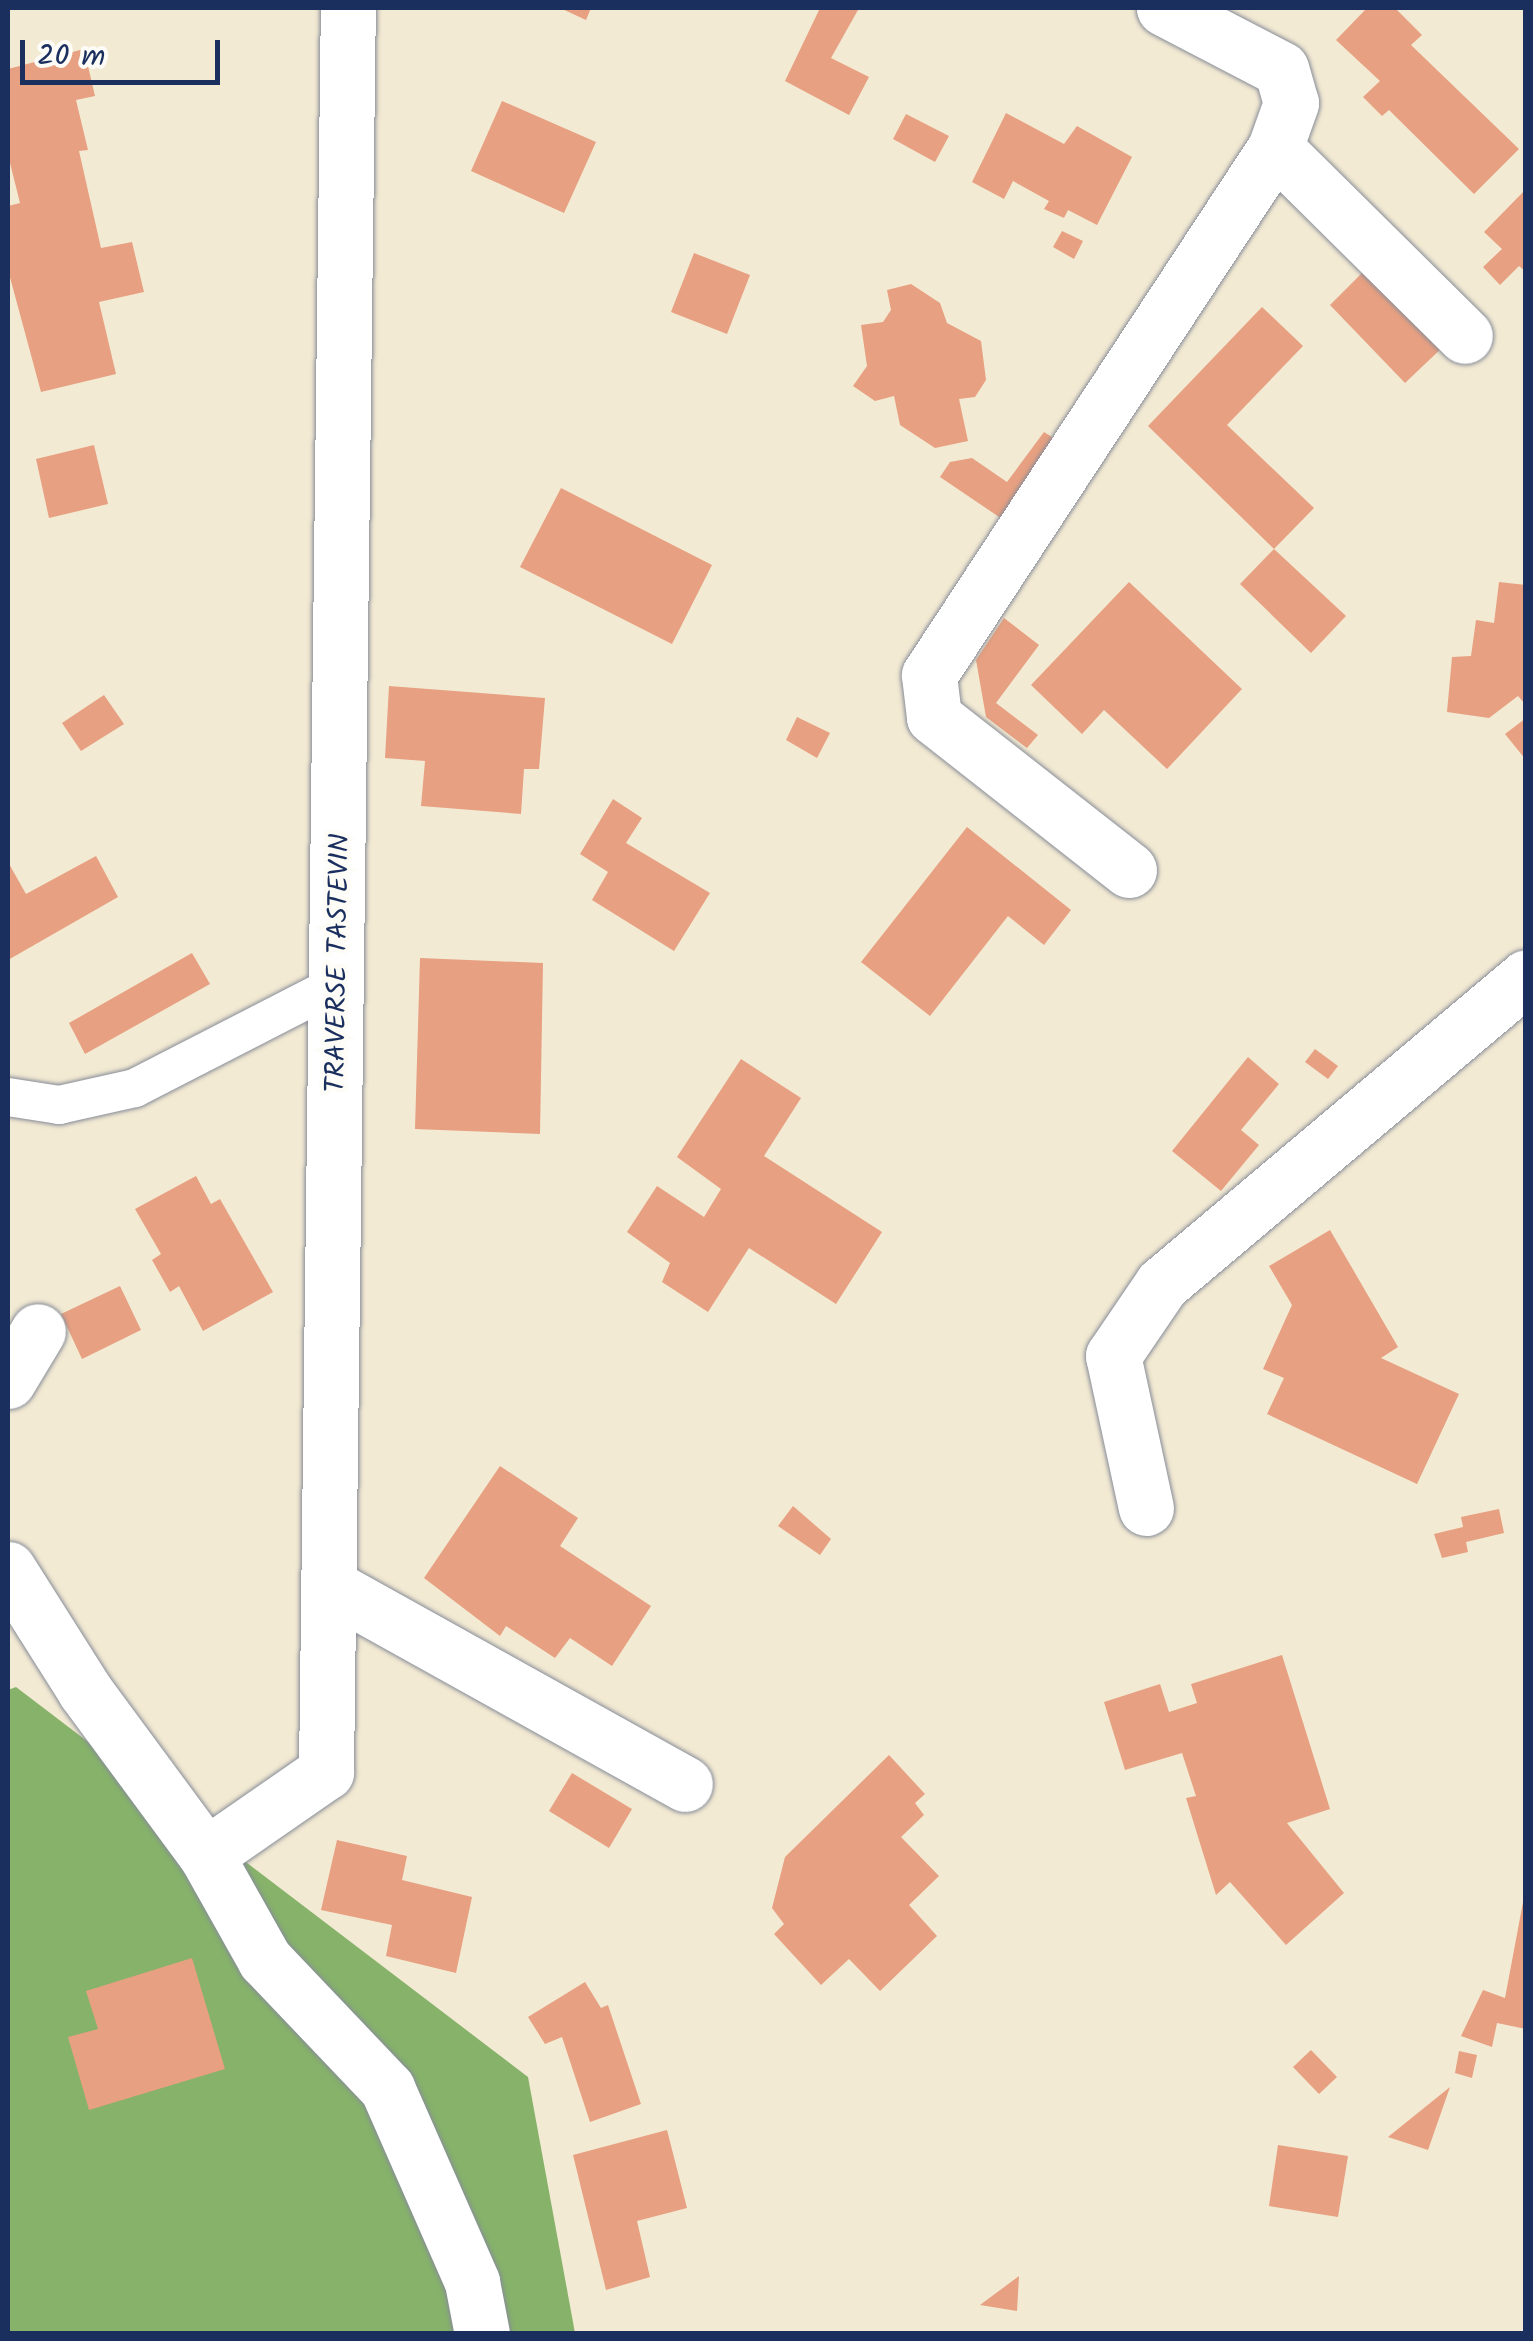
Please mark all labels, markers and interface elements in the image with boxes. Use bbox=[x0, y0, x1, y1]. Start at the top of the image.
scale bar bbox=[25, 20, 225, 82]
text: 20 m bbox=[37, 33, 105, 81]
street label: TRAVERSE TASTEVIN bbox=[320, 833, 358, 1093]

